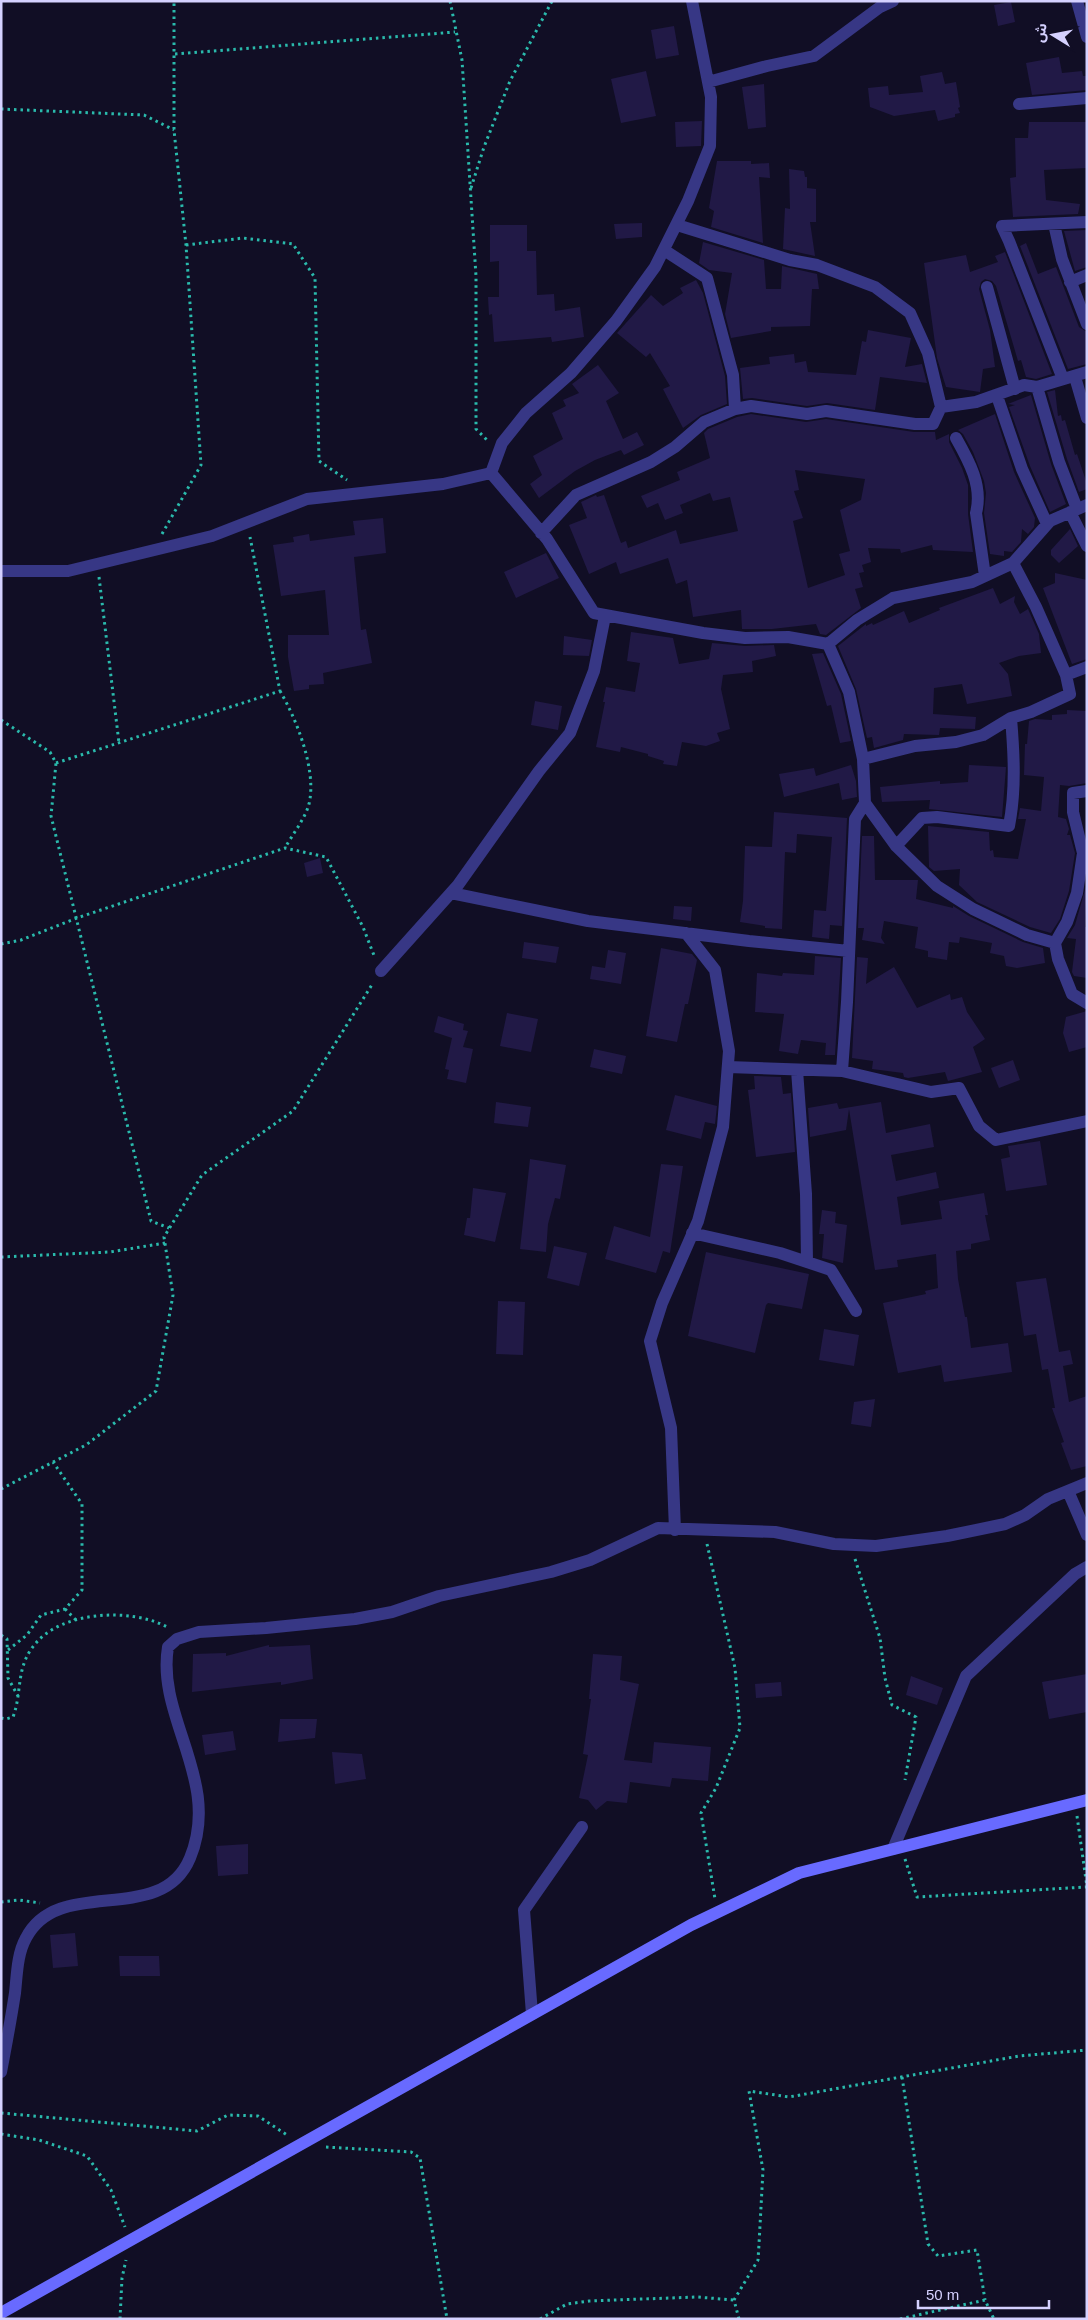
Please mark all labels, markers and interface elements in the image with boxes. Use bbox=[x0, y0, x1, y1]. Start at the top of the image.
north arrow bbox=[1028, 10, 1078, 60]
text: ش bbox=[1031, 22, 1050, 44]
scale bar bbox=[918, 2278, 1049, 2310]
text: 50 m bbox=[926, 2286, 959, 2303]

